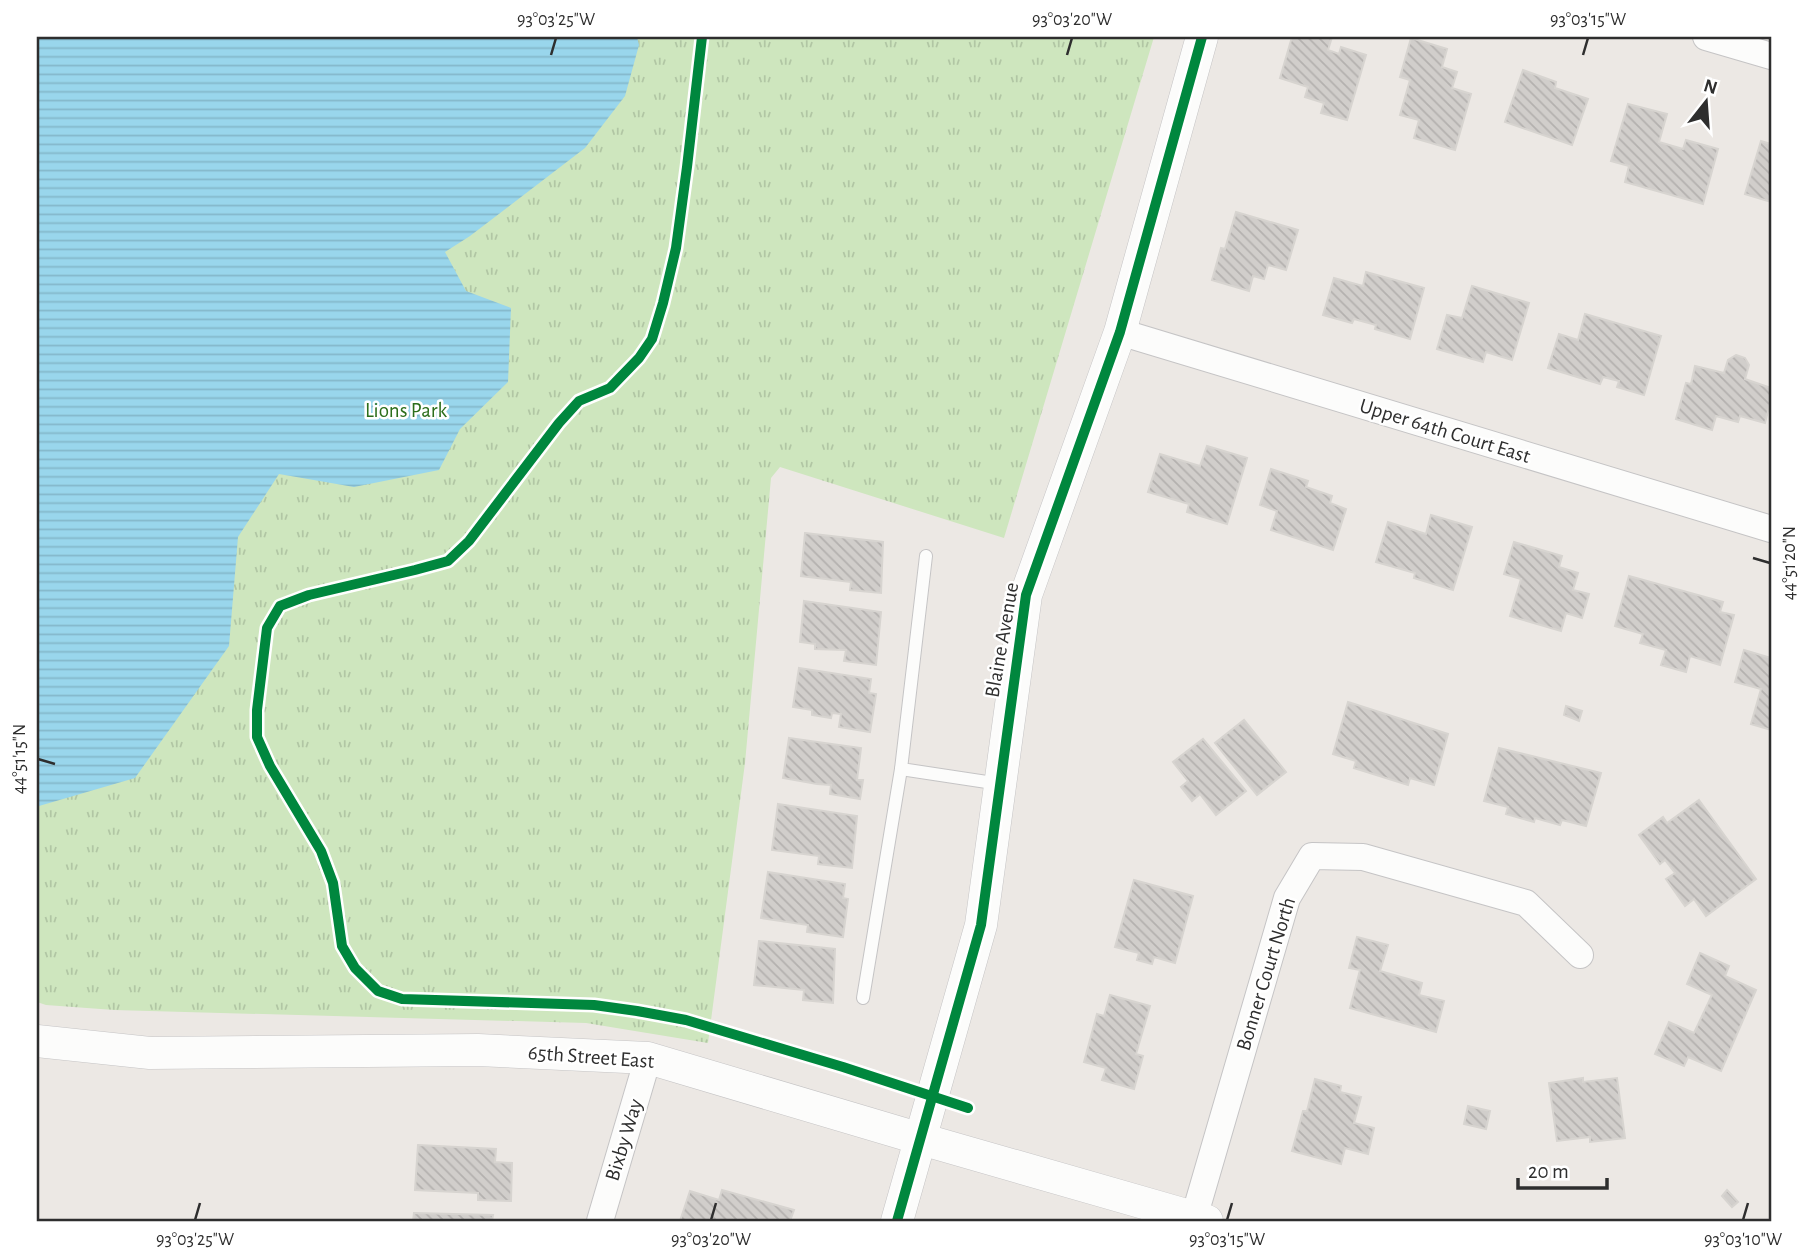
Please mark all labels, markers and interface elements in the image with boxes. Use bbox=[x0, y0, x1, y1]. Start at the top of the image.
text: 93°03'25"W bbox=[517, 11, 595, 29]
text: 93°03'20"W bbox=[1032, 11, 1112, 29]
text: 93°03'15"W bbox=[1550, 11, 1626, 29]
north arrow bbox=[1672, 66, 1742, 136]
text: N bbox=[1701, 76, 1720, 98]
street label: Upper 64th Court East bbox=[1357, 395, 1533, 467]
park label: Lions Park bbox=[365, 400, 448, 421]
text: 44°51'20"N bbox=[1781, 526, 1799, 600]
street label: Blaine Avenue bbox=[982, 581, 1022, 699]
text: 44°51'15"N bbox=[11, 724, 29, 794]
street label: Bonner Court North bbox=[1233, 895, 1299, 1053]
street label: 65th Street East bbox=[527, 1042, 655, 1072]
street label: Bixby Way bbox=[602, 1097, 646, 1183]
scale bar bbox=[1518, 1146, 1607, 1190]
text: 20 m bbox=[1528, 1161, 1569, 1182]
text: 93°03'25"W bbox=[156, 1231, 234, 1249]
text: 93°03'20"W bbox=[671, 1231, 751, 1249]
text: 93°03'15"W bbox=[1189, 1231, 1265, 1249]
text: 93°03'10"W bbox=[1704, 1231, 1782, 1249]

